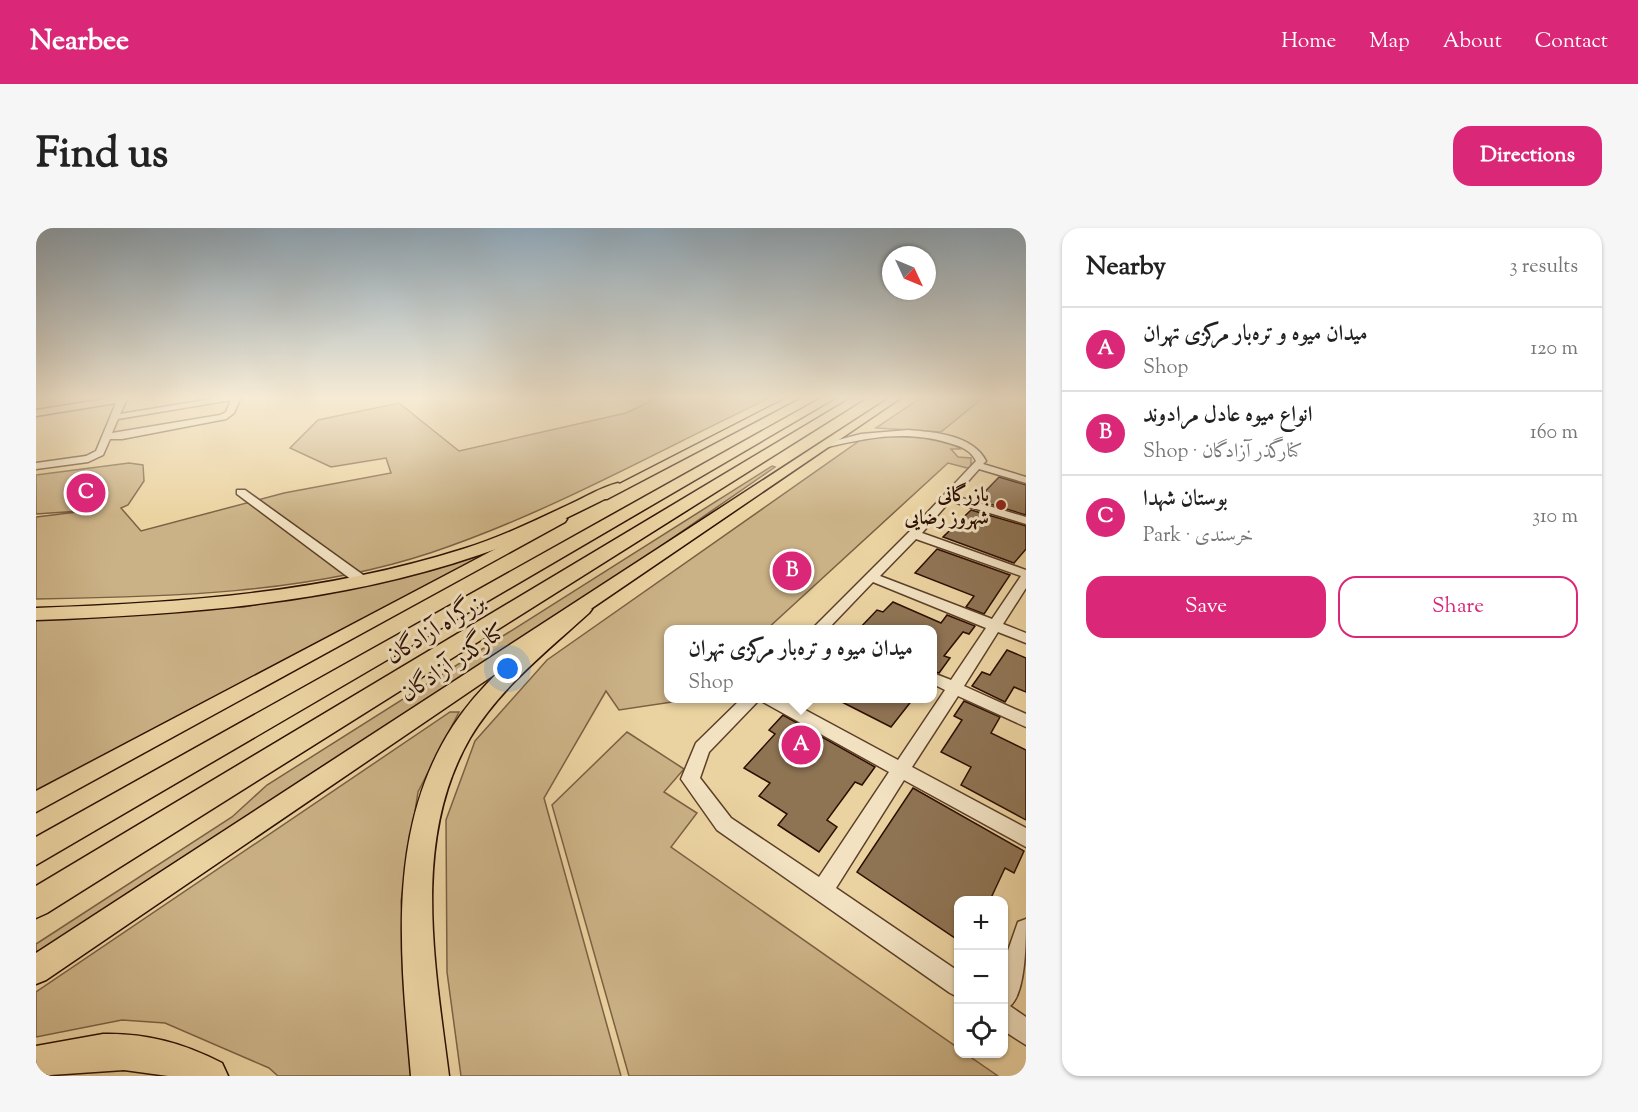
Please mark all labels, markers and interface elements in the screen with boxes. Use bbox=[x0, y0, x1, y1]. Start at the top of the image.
text: Nearbee bbox=[30, 22, 129, 62]
text: Home bbox=[1281, 27, 1336, 57]
text: Map bbox=[1369, 27, 1410, 57]
text: About bbox=[1443, 27, 1502, 57]
text: Contact bbox=[1535, 27, 1608, 57]
text: Find us bbox=[36, 126, 168, 186]
button: Directions bbox=[1453, 126, 1602, 186]
north arrow bbox=[882, 246, 936, 300]
text: Nearby bbox=[1086, 249, 1166, 286]
text: 3 results bbox=[1509, 253, 1578, 282]
text: میدان میوه و تره‌بار مرکزی تهران bbox=[1143, 319, 1368, 351]
text: A bbox=[1097, 335, 1114, 364]
text: 120 m bbox=[1530, 335, 1578, 364]
text: Shop bbox=[1143, 354, 1188, 383]
text: انواع میوه عادل مرادوند bbox=[1143, 400, 1313, 432]
text: B bbox=[1099, 419, 1112, 448]
text: 160 m bbox=[1530, 419, 1578, 448]
text: Shop · کنارگذر آزادگان bbox=[1143, 438, 1302, 467]
pin: C bbox=[67, 470, 106, 516]
place label: بازرگانی شهروز رضایی bbox=[904, 482, 989, 534]
text: بوستان شهدا bbox=[1143, 484, 1228, 516]
marker: بازرگانی شهروز رضایی bbox=[994, 498, 1008, 512]
text: C bbox=[1097, 503, 1114, 532]
text: 310 m bbox=[1532, 503, 1578, 532]
text: Park · خرسندی bbox=[1143, 522, 1253, 551]
pin: B bbox=[772, 548, 812, 594]
button: Save bbox=[1086, 576, 1326, 638]
button: Share bbox=[1338, 576, 1578, 638]
street label: بزرگراه آزادگان bbox=[379, 585, 492, 674]
street label: کنارگذر آزادگان bbox=[392, 614, 513, 711]
popup bbox=[664, 625, 937, 703]
text: میدان میوه و تره‌بار مرکزی تهران bbox=[688, 634, 913, 666]
your location bbox=[493, 654, 522, 683]
text: Shop bbox=[688, 669, 734, 698]
pin: A bbox=[782, 722, 820, 768]
map controls bbox=[954, 896, 1008, 1058]
button: + bbox=[954, 896, 1008, 950]
button: − bbox=[954, 950, 1008, 1004]
button: locate bbox=[954, 1004, 1008, 1058]

